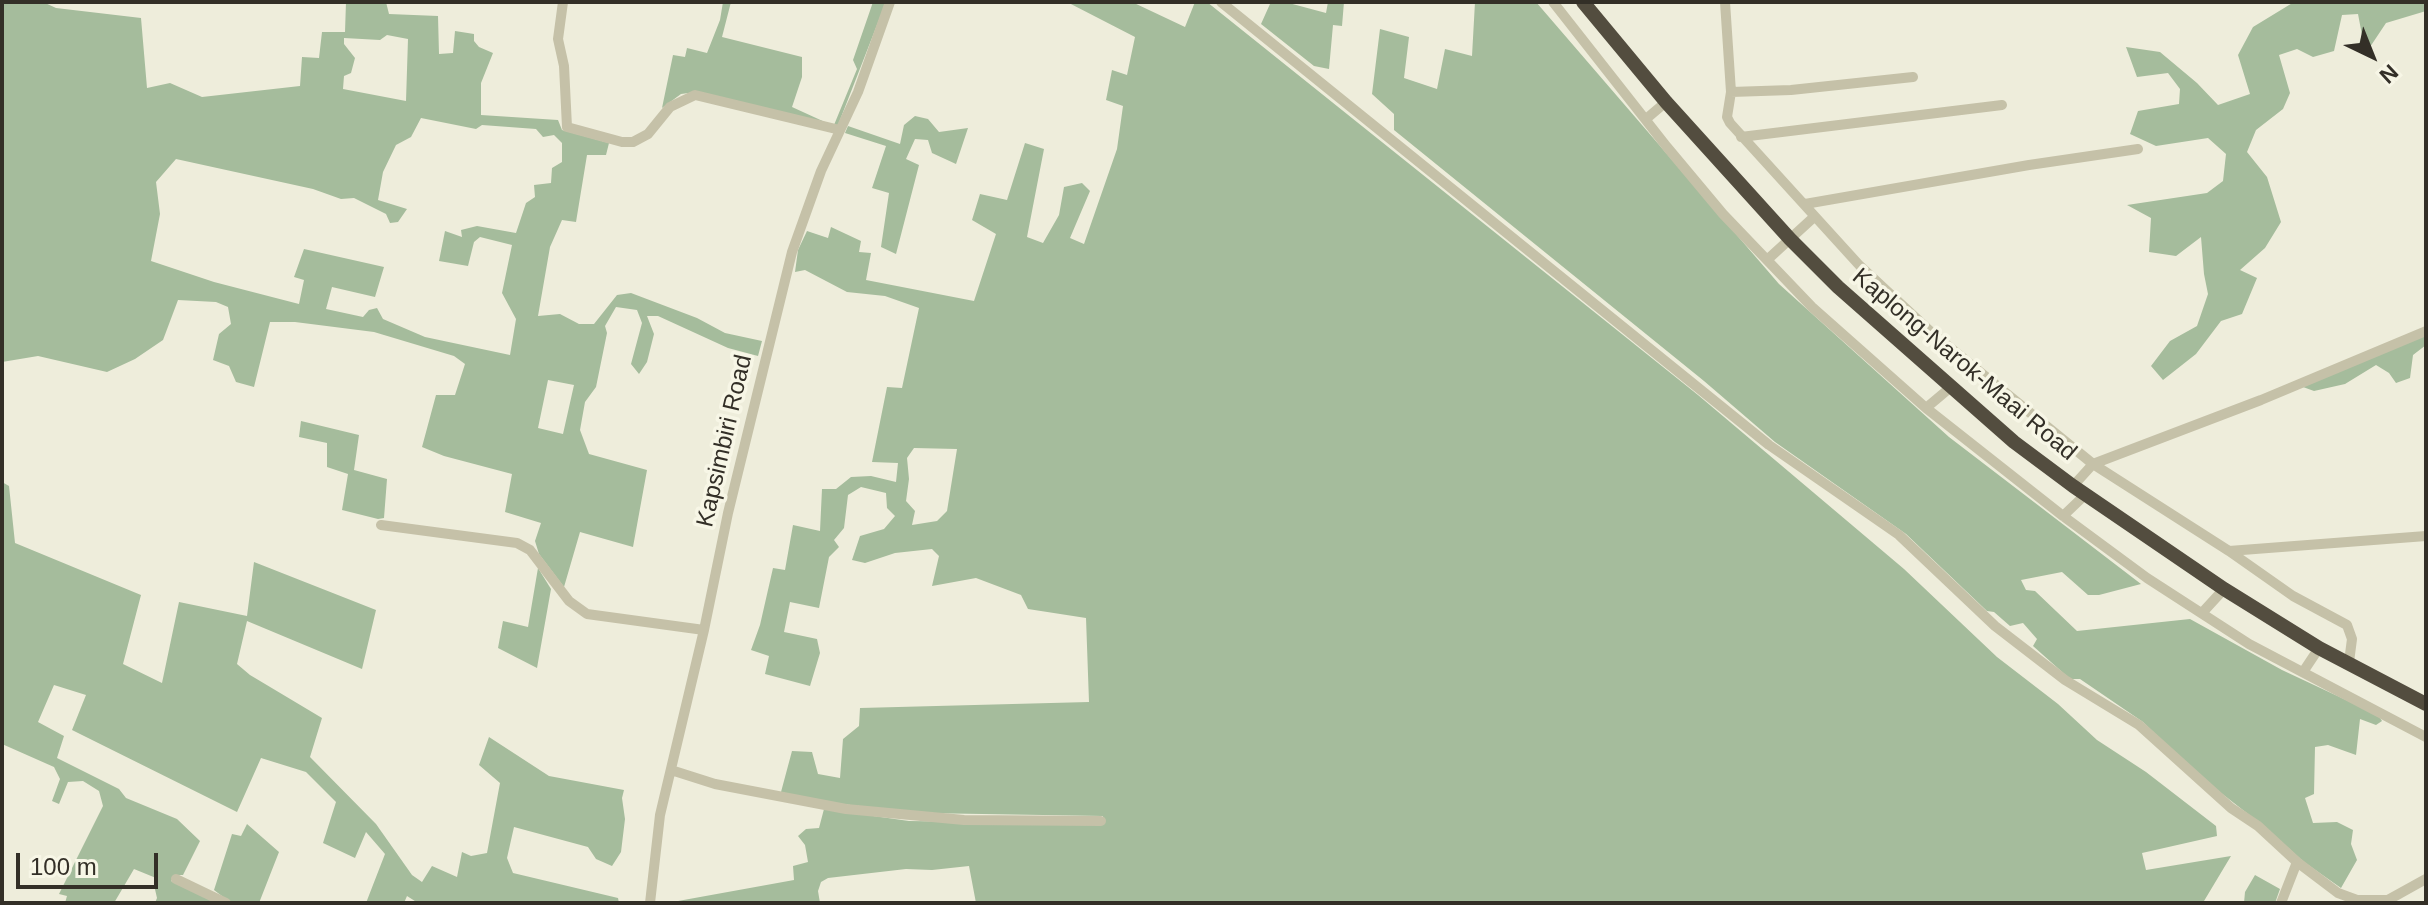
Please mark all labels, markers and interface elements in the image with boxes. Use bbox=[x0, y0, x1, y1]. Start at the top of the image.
north arrow bbox=[2332, 16, 2412, 96]
text: N bbox=[2374, 59, 2403, 88]
street label: Kaplong-Narok-Maai Road bbox=[1846, 263, 2082, 467]
street label: Kapsimbiri Road bbox=[691, 352, 759, 530]
scale bar bbox=[20, 837, 162, 887]
text: 100 m bbox=[30, 853, 97, 880]

